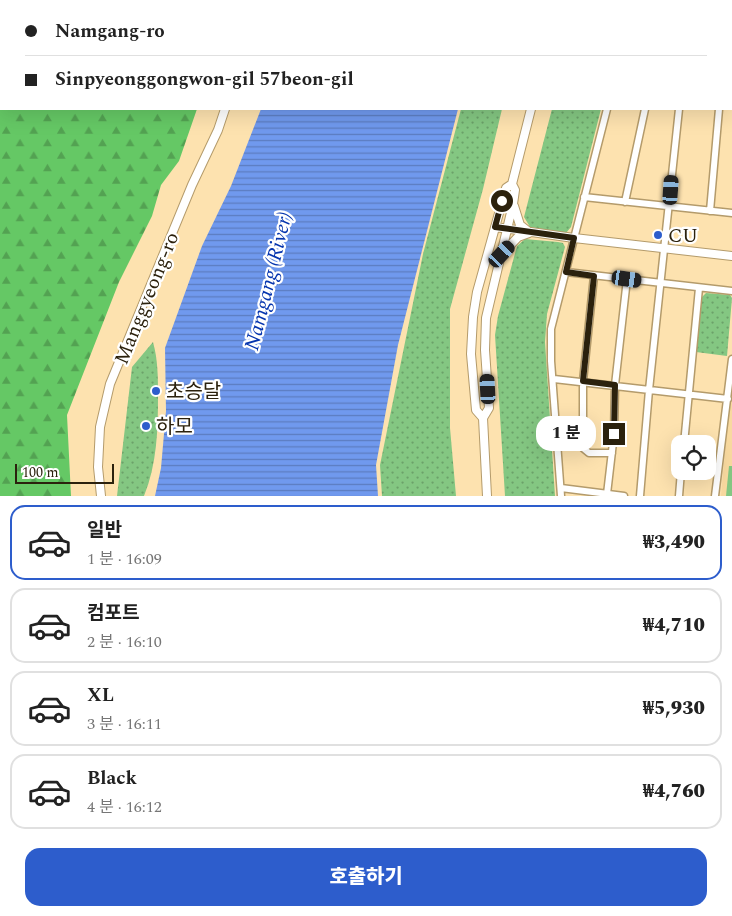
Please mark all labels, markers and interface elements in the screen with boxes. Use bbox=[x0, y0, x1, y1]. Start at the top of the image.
text: Namgang-ro bbox=[55, 17, 165, 46]
text: Sinpyeonggongwon-gil 57beon-gil bbox=[55, 65, 354, 94]
car bbox=[662, 175, 679, 205]
route start bbox=[491, 190, 513, 212]
water label: Namgang (River) bbox=[236, 208, 302, 354]
place label: CU bbox=[668, 221, 698, 251]
street label: Manggyeong-ro bbox=[107, 228, 187, 369]
marker: CU bbox=[652, 229, 664, 241]
car bbox=[486, 238, 517, 270]
car bbox=[611, 269, 642, 289]
car bbox=[479, 374, 496, 404]
place label: 초승달 bbox=[166, 377, 221, 407]
marker: 초승달 bbox=[150, 385, 162, 397]
place label: 하모 bbox=[156, 412, 193, 442]
callout: 1 분 bbox=[536, 416, 596, 452]
marker: 하모 bbox=[140, 420, 152, 432]
text: 1 분 bbox=[552, 421, 580, 445]
route end bbox=[603, 423, 625, 445]
map controls bbox=[671, 435, 716, 480]
button: locate bbox=[671, 435, 716, 480]
scale bar bbox=[15, 461, 114, 484]
text: 100 m bbox=[22, 462, 59, 483]
text: 일반 bbox=[87, 516, 122, 545]
icon: car bbox=[27, 520, 72, 565]
text: ₩3,490 bbox=[643, 528, 705, 557]
text: 1 분 · 16:09 bbox=[87, 547, 162, 571]
text: 컴포트 bbox=[87, 599, 139, 628]
icon: car bbox=[27, 603, 72, 648]
text: ₩4,710 bbox=[643, 611, 705, 640]
text: 2 분 · 16:10 bbox=[87, 630, 162, 654]
text: XL bbox=[87, 681, 114, 710]
icon: car bbox=[27, 686, 72, 731]
text: ₩5,930 bbox=[643, 694, 705, 723]
text: 3 분 · 16:11 bbox=[87, 712, 162, 736]
text: Black bbox=[87, 764, 137, 793]
icon: car bbox=[27, 769, 72, 814]
text: ₩4,760 bbox=[643, 777, 705, 806]
text: 4 분 · 16:12 bbox=[87, 795, 162, 819]
button: 호출하기 bbox=[25, 848, 707, 906]

